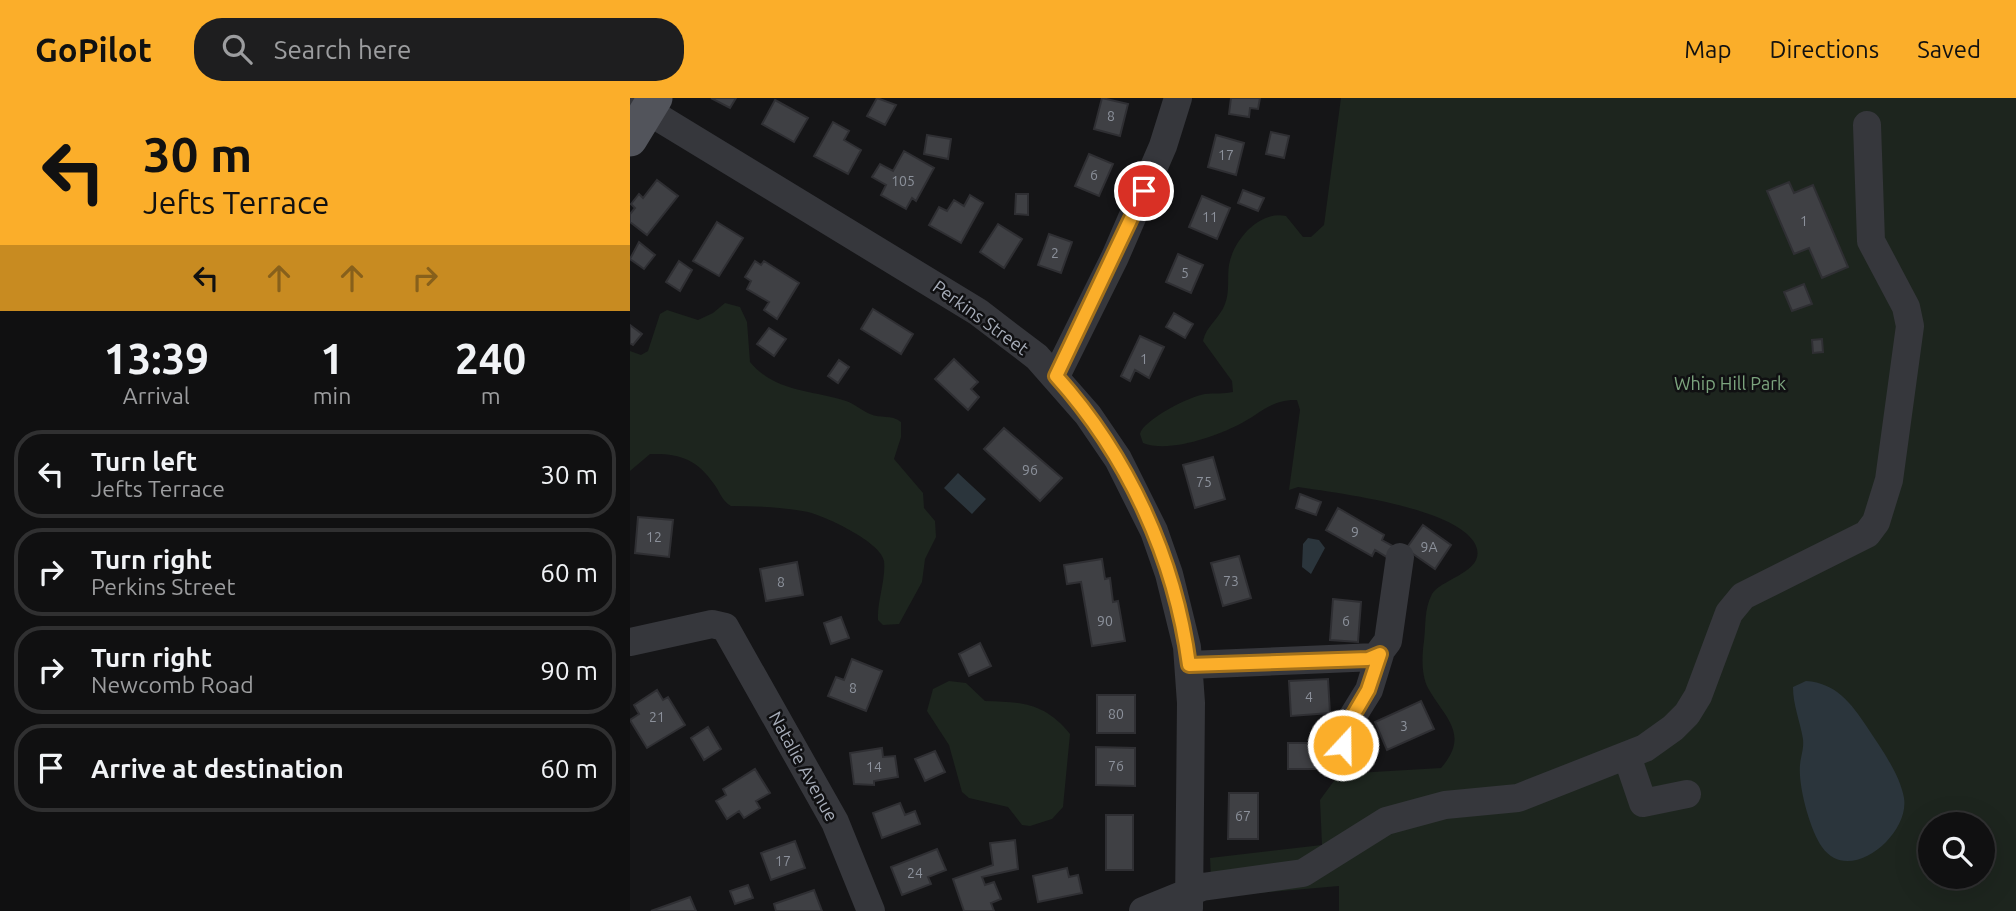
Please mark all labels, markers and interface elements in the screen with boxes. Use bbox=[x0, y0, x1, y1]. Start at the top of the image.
search box bbox=[194, 18, 684, 81]
icon: search bbox=[218, 30, 256, 68]
text: GoPilot bbox=[35, 31, 152, 68]
text: Search here bbox=[274, 35, 411, 64]
text: Map bbox=[1684, 36, 1731, 63]
text: Directions bbox=[1769, 36, 1879, 63]
text: Saved bbox=[1917, 36, 1981, 63]
house number: 8 bbox=[1107, 108, 1115, 124]
icon: left bbox=[28, 126, 119, 217]
text: 30 m bbox=[143, 126, 252, 181]
house number: 17 bbox=[1218, 147, 1234, 163]
pin bbox=[1114, 161, 1174, 221]
house number: 6 bbox=[1090, 167, 1098, 183]
icon: arrive bbox=[1125, 172, 1163, 210]
house number: 105 bbox=[891, 173, 915, 189]
text: Jefts Terrace bbox=[143, 184, 329, 220]
house number: 11 bbox=[1202, 209, 1218, 225]
house number: 1 bbox=[1800, 213, 1808, 229]
house number: 2 bbox=[1051, 245, 1059, 261]
icon: left bbox=[187, 259, 225, 297]
icon: ahead bbox=[260, 259, 298, 297]
icon: ahead bbox=[333, 259, 371, 297]
icon: right bbox=[406, 259, 444, 297]
house number: 5 bbox=[1181, 265, 1189, 281]
street label: Perkins Street bbox=[929, 276, 1033, 358]
text: 13:39 bbox=[104, 335, 209, 382]
text: 1 bbox=[320, 335, 344, 382]
text: 240 bbox=[455, 335, 526, 382]
house number: 1 bbox=[1140, 351, 1148, 367]
park label: Whip Hill Park bbox=[1674, 373, 1786, 393]
text: Arrival bbox=[123, 383, 190, 408]
text: min bbox=[313, 383, 351, 408]
text: m bbox=[481, 383, 501, 408]
text: Turn left bbox=[91, 447, 197, 476]
icon: left bbox=[32, 455, 70, 493]
text: 30 m bbox=[540, 460, 598, 489]
house number: 96 bbox=[1022, 462, 1038, 478]
house number: 75 bbox=[1196, 474, 1212, 490]
text: Jefts Terrace bbox=[91, 476, 225, 501]
house number: 9 bbox=[1351, 524, 1359, 540]
house number: 12 bbox=[646, 529, 662, 545]
house number: 9A bbox=[1421, 539, 1438, 555]
text: Turn right bbox=[91, 545, 212, 574]
icon: right bbox=[32, 553, 70, 591]
text: 60 m bbox=[540, 558, 598, 587]
house number: 73 bbox=[1223, 573, 1239, 589]
text: Perkins Street bbox=[91, 574, 236, 599]
house number: 8 bbox=[777, 574, 785, 590]
house number: 90 bbox=[1097, 613, 1113, 629]
house number: 6 bbox=[1342, 613, 1350, 629]
text: Turn right bbox=[91, 643, 212, 672]
icon: right bbox=[32, 651, 70, 689]
text: 90 m bbox=[540, 656, 598, 685]
text: Newcomb Road bbox=[91, 672, 254, 697]
house number: 8 bbox=[849, 680, 857, 696]
house number: 4 bbox=[1305, 689, 1313, 705]
house number: 80 bbox=[1108, 706, 1124, 722]
street label: Natalie Avenue bbox=[766, 708, 842, 824]
position arrow bbox=[1306, 708, 1380, 782]
house number: 21 bbox=[649, 709, 665, 725]
house number: 3 bbox=[1400, 718, 1408, 734]
icon: arrive bbox=[32, 749, 70, 787]
text: Arrive at destination bbox=[91, 754, 344, 783]
text: 60 m bbox=[540, 754, 598, 783]
house number: 76 bbox=[1108, 758, 1124, 774]
house number: 14 bbox=[866, 759, 882, 775]
house number: 67 bbox=[1235, 808, 1251, 824]
map controls bbox=[1918, 812, 1995, 889]
button: search bbox=[1918, 812, 1995, 889]
house number: 17 bbox=[775, 853, 791, 869]
house number: 24 bbox=[907, 865, 923, 881]

